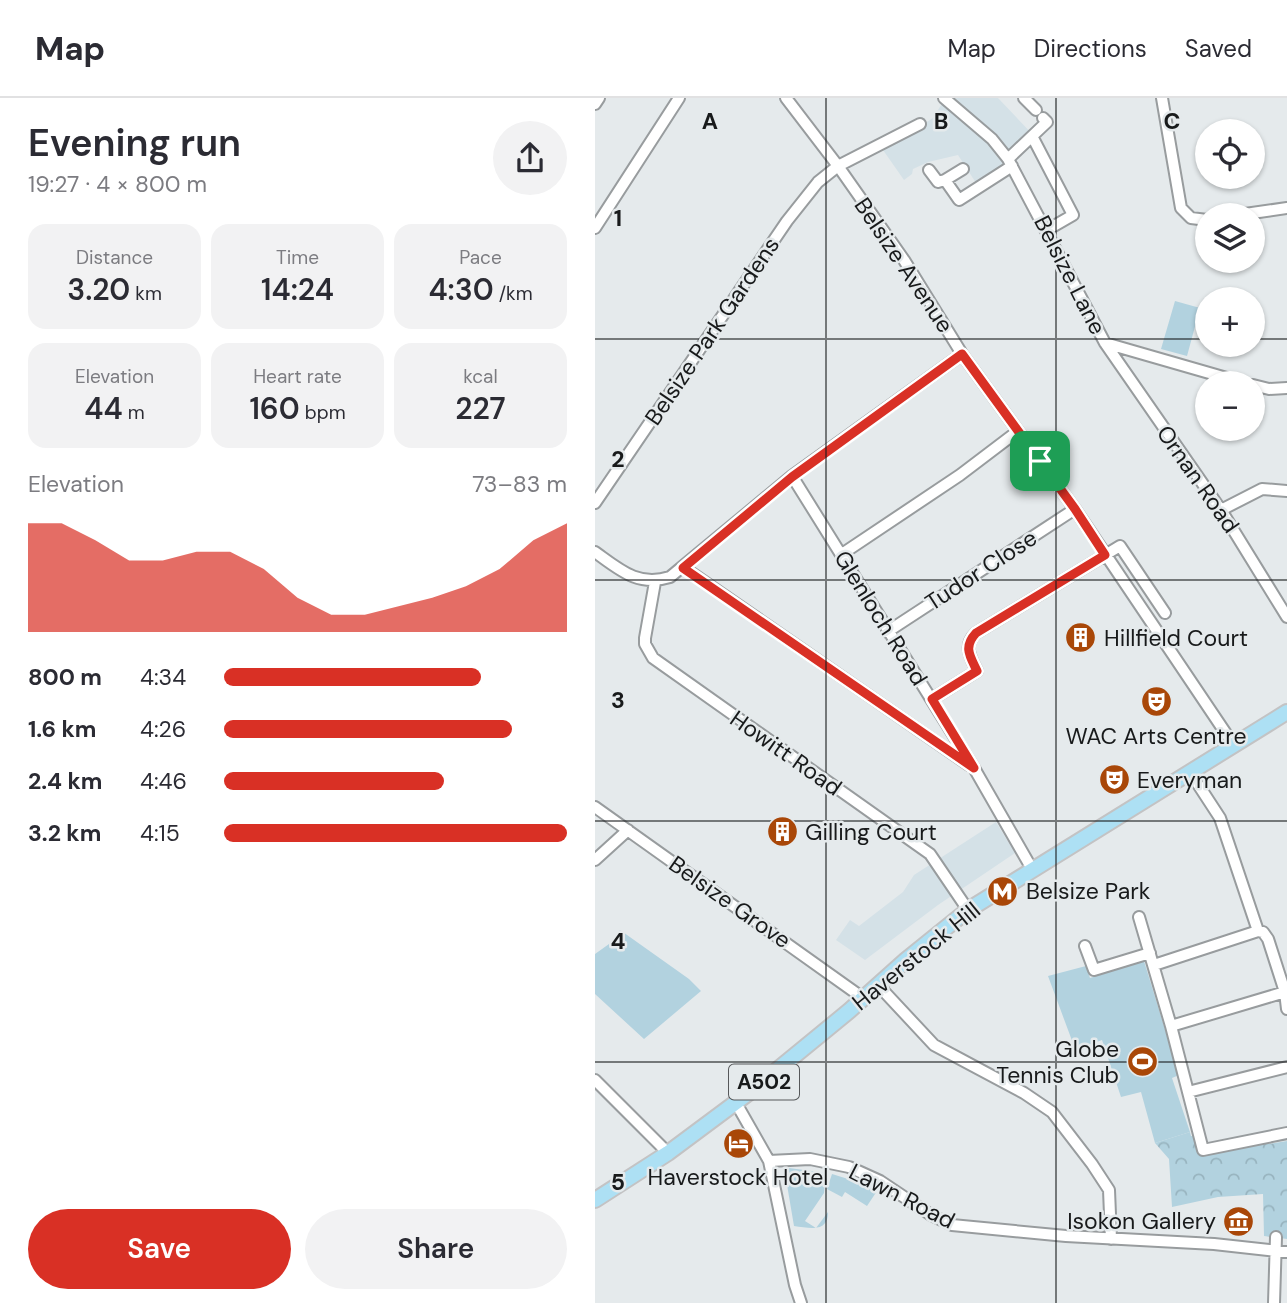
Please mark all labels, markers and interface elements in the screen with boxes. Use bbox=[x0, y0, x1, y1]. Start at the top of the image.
text: Map bbox=[35, 27, 105, 70]
text: Map bbox=[948, 33, 996, 64]
text: Directions bbox=[1034, 33, 1147, 64]
text: Saved bbox=[1185, 33, 1252, 64]
text: A bbox=[702, 106, 718, 136]
text: B bbox=[934, 106, 948, 136]
text: C bbox=[1164, 106, 1180, 136]
text: Evening run bbox=[28, 118, 241, 168]
map controls bbox=[1195, 119, 1265, 441]
button: locate bbox=[1195, 119, 1265, 189]
button: share bbox=[493, 121, 567, 195]
text: 19:27 · 4 × 800 m bbox=[28, 169, 207, 199]
street label: Belsize Avenue bbox=[848, 192, 960, 338]
text: 1 bbox=[614, 203, 622, 233]
button: layers bbox=[1195, 203, 1265, 273]
street label: Belsize Lane bbox=[1027, 210, 1113, 340]
street label: Belsize Park Gardens bbox=[638, 231, 786, 431]
text: Distance bbox=[76, 245, 153, 270]
text: Time bbox=[276, 245, 319, 270]
text: Pace bbox=[459, 245, 502, 270]
text: 3.20 bbox=[67, 270, 130, 309]
text: 14:24 bbox=[261, 270, 334, 309]
text: 4:30 bbox=[428, 270, 494, 309]
text: km bbox=[130, 281, 162, 306]
text: /km bbox=[494, 281, 533, 306]
button: + bbox=[1195, 287, 1265, 357]
text: Elevation bbox=[75, 364, 154, 389]
text: Heart rate bbox=[253, 364, 342, 389]
text: kcal bbox=[463, 364, 498, 389]
button: − bbox=[1195, 371, 1265, 441]
text: 44 bbox=[84, 389, 123, 428]
text: 160 bbox=[249, 389, 300, 428]
text: 227 bbox=[455, 389, 506, 428]
text: m bbox=[123, 400, 145, 425]
text: bpm bbox=[300, 400, 346, 425]
street label: Ornan Road bbox=[1150, 419, 1246, 539]
pin bbox=[1010, 431, 1070, 491]
icon: arrive bbox=[1021, 442, 1059, 480]
text: 2 bbox=[611, 444, 625, 474]
text: Elevation bbox=[28, 469, 124, 499]
text: 73–83 m bbox=[472, 469, 567, 499]
street label: Tudor Close bbox=[919, 523, 1043, 617]
street label: Glenloch Road bbox=[828, 545, 934, 691]
building icon: Hillfield Court bbox=[1064, 621, 1098, 655]
place label: Hillfield Court bbox=[1104, 623, 1248, 653]
text: 800 m bbox=[28, 662, 102, 692]
text: 4:34 bbox=[140, 662, 186, 692]
text: 3 bbox=[611, 685, 625, 715]
theatre icon: WAC Arts Centre bbox=[1139, 685, 1173, 719]
street label: Howitt Road bbox=[724, 704, 848, 802]
text: 1.6 km bbox=[28, 714, 96, 744]
text: 4:26 bbox=[140, 714, 186, 744]
place label: WAC Arts Centre bbox=[1066, 721, 1247, 751]
theatre icon: Everyman bbox=[1097, 763, 1131, 797]
place label: Everyman bbox=[1137, 765, 1242, 795]
text: 2.4 km bbox=[28, 766, 102, 796]
text: 4:46 bbox=[140, 766, 187, 796]
building icon: Gilling Court bbox=[765, 815, 799, 849]
place label: Gilling Court bbox=[805, 817, 937, 847]
text: 3.2 km bbox=[28, 818, 101, 848]
text: 4:15 bbox=[140, 818, 180, 848]
street label: Belsize Grove bbox=[663, 849, 797, 955]
metro station icon: Belsize Park bbox=[986, 874, 1020, 908]
place label: Belsize Park bbox=[1026, 876, 1151, 906]
street label: Haverstock Hill bbox=[846, 895, 986, 1017]
text: 4 bbox=[611, 926, 626, 956]
place label: Globe Tennis Club bbox=[996, 1034, 1119, 1090]
sports icon: Globe Tennis Club bbox=[1125, 1045, 1159, 1079]
road number: A502 bbox=[729, 1065, 799, 1100]
hotel icon: Haverstock Hotel bbox=[721, 1126, 755, 1160]
street label: Lawn Road bbox=[844, 1157, 960, 1235]
place label: Haverstock Hotel bbox=[648, 1162, 828, 1192]
text: 5 bbox=[611, 1167, 625, 1197]
museum icon: Isokon Gallery bbox=[1222, 1204, 1256, 1238]
place label: Isokon Gallery bbox=[1067, 1206, 1216, 1236]
button: Save bbox=[28, 1209, 291, 1289]
button: Share bbox=[305, 1209, 567, 1289]

